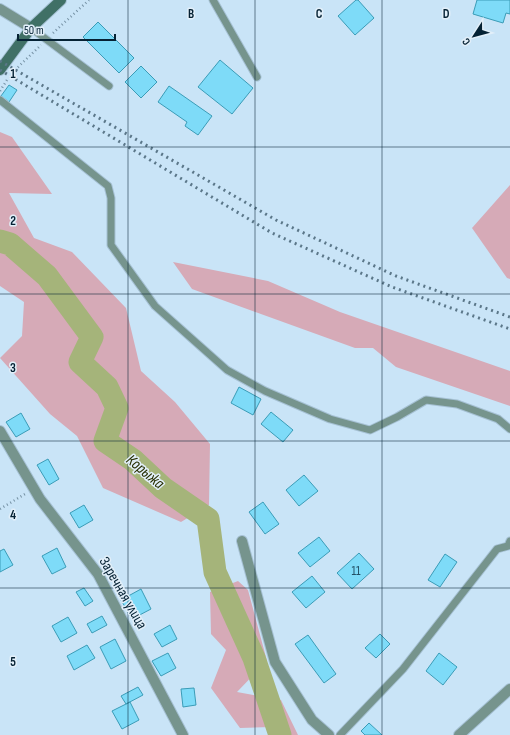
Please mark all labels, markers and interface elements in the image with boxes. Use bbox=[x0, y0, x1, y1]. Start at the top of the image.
text: B bbox=[188, 6, 194, 22]
text: C bbox=[316, 6, 323, 22]
text: D bbox=[443, 6, 450, 22]
scale bar bbox=[18, 16, 115, 42]
north arrow bbox=[454, 16, 494, 56]
text: 50 m bbox=[24, 23, 44, 38]
text: С bbox=[459, 35, 473, 48]
text: 1 bbox=[10, 66, 16, 82]
text: 2 bbox=[10, 213, 16, 229]
text: 3 bbox=[10, 360, 16, 376]
water label: Корыжа bbox=[122, 451, 168, 494]
text: 4 bbox=[10, 507, 16, 523]
street label: Заречная улица bbox=[95, 554, 151, 633]
house number: 11 bbox=[351, 563, 361, 579]
text: 5 bbox=[10, 654, 16, 670]

